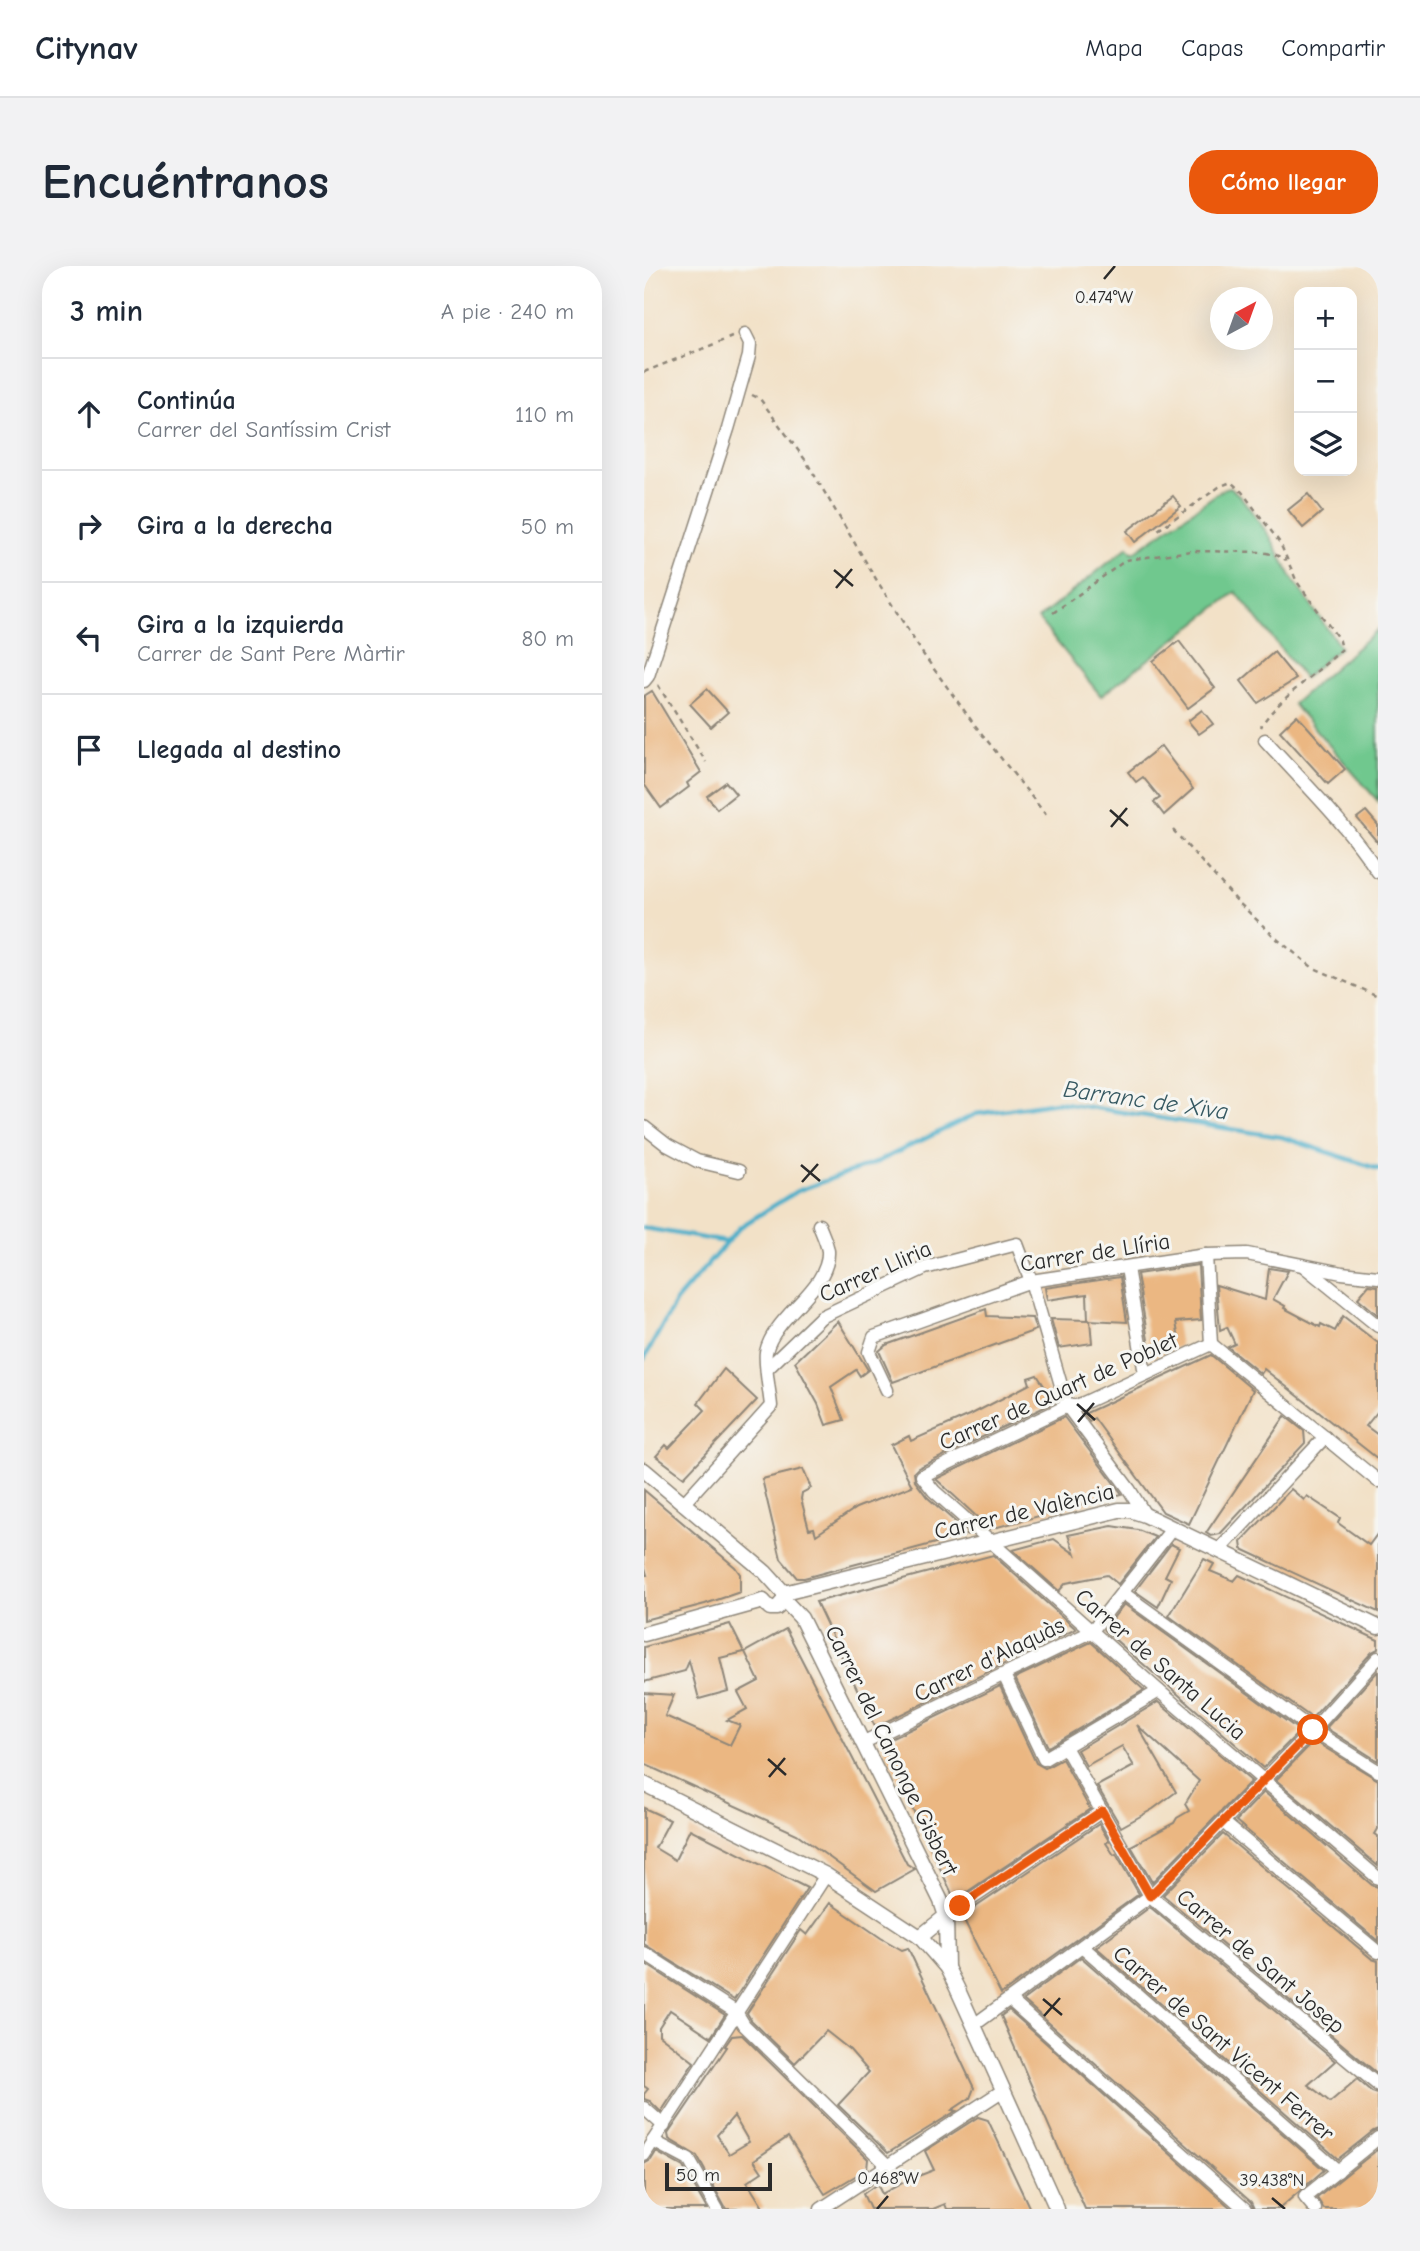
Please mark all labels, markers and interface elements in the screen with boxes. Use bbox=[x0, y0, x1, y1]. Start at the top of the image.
text: Citynav bbox=[35, 29, 138, 67]
text: Mapa bbox=[1085, 34, 1143, 62]
text: Capas bbox=[1181, 34, 1243, 62]
text: Compartir bbox=[1281, 34, 1385, 62]
button: Cómo llegar bbox=[1189, 150, 1378, 214]
text: Encuéntranos bbox=[42, 154, 329, 210]
text: 0.474°W bbox=[1075, 287, 1134, 308]
north arrow bbox=[1210, 287, 1273, 350]
map controls bbox=[1294, 287, 1357, 476]
button: + bbox=[1294, 287, 1357, 350]
text: 3 min bbox=[70, 294, 143, 329]
text: A pie · 240 m bbox=[441, 298, 574, 325]
button: − bbox=[1294, 350, 1357, 413]
text: Continúa bbox=[137, 386, 236, 416]
icon: ahead bbox=[70, 395, 108, 433]
text: 110 m bbox=[515, 401, 574, 428]
button: layers bbox=[1294, 413, 1357, 476]
text: Carrer del Santíssim Crist bbox=[137, 416, 390, 443]
icon: right bbox=[70, 507, 108, 545]
text: Gira a la derecha bbox=[137, 511, 333, 541]
text: 50 m bbox=[521, 513, 574, 540]
text: Gira a la izquierda bbox=[137, 610, 344, 640]
icon: left bbox=[70, 619, 108, 657]
text: 80 m bbox=[521, 625, 574, 652]
text: Carrer de Sant Pere Màrtir bbox=[137, 640, 405, 667]
icon: arrive bbox=[70, 731, 108, 769]
text: Llegada al destino bbox=[137, 735, 341, 765]
water label: Barranc de Xiva bbox=[1062, 1075, 1230, 1125]
street label: Carrer de Llíria bbox=[1018, 1227, 1172, 1278]
street label: Carrer Lliria bbox=[815, 1235, 936, 1308]
street label: Carrer de Quart de Poblet bbox=[935, 1326, 1183, 1456]
street label: Carrer de València bbox=[931, 1478, 1117, 1545]
street label: Carrer de Santa Lucia bbox=[1070, 1583, 1252, 1746]
street label: Carrer d'Alaquàs bbox=[910, 1611, 1069, 1708]
street label: Carrer del Canonge Gisbert bbox=[819, 1621, 964, 1881]
route start bbox=[1297, 1714, 1328, 1745]
street label: Carrer de Sant Josep bbox=[1171, 1883, 1350, 2039]
route end bbox=[944, 1890, 975, 1921]
street label: Carrer de Sant Vicent Ferrer bbox=[1108, 1940, 1340, 2147]
scale bar bbox=[665, 2160, 772, 2192]
text: 50 m bbox=[676, 2164, 720, 2186]
text: 0.468°W bbox=[857, 2168, 919, 2189]
text: 39.438°N bbox=[1240, 2170, 1304, 2191]

